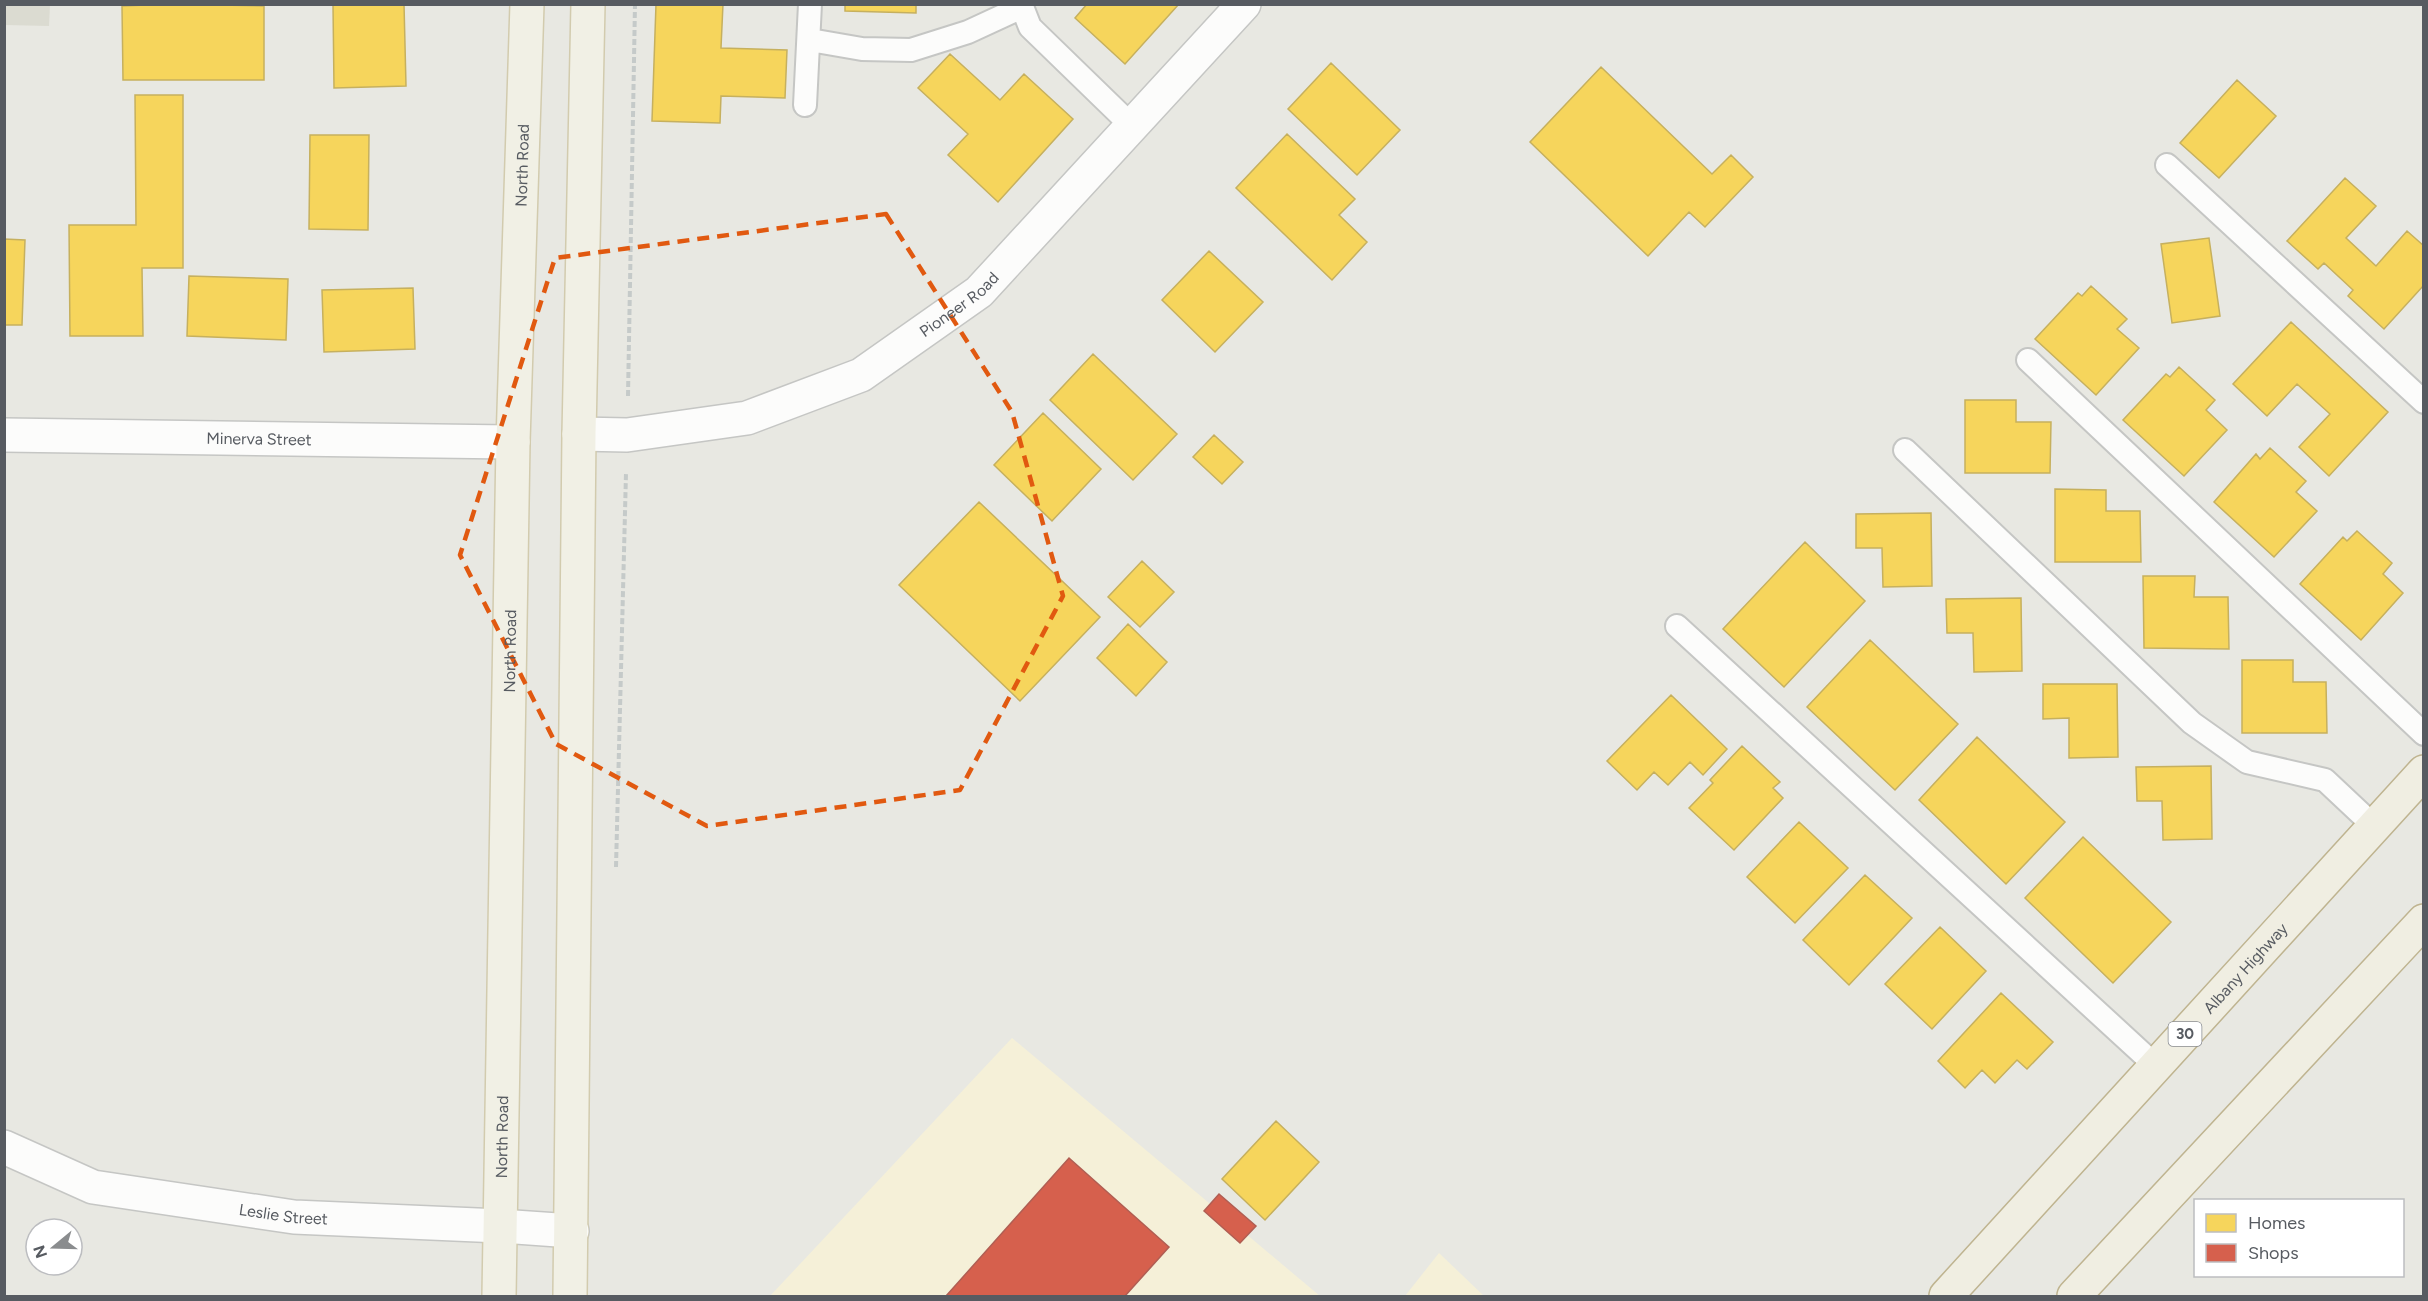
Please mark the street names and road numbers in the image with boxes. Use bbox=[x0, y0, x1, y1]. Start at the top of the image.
street label: North Road bbox=[512, 124, 533, 207]
street label: Pioneer Road bbox=[916, 268, 1003, 341]
street label: Minerva Street bbox=[206, 429, 312, 449]
street label: North Road bbox=[500, 609, 520, 693]
street label: Albany Highway bbox=[2200, 919, 2292, 1018]
road number: 30 bbox=[2168, 1022, 2202, 1046]
street label: North Road bbox=[492, 1095, 512, 1179]
street label: Leslie Street bbox=[238, 1200, 328, 1228]

